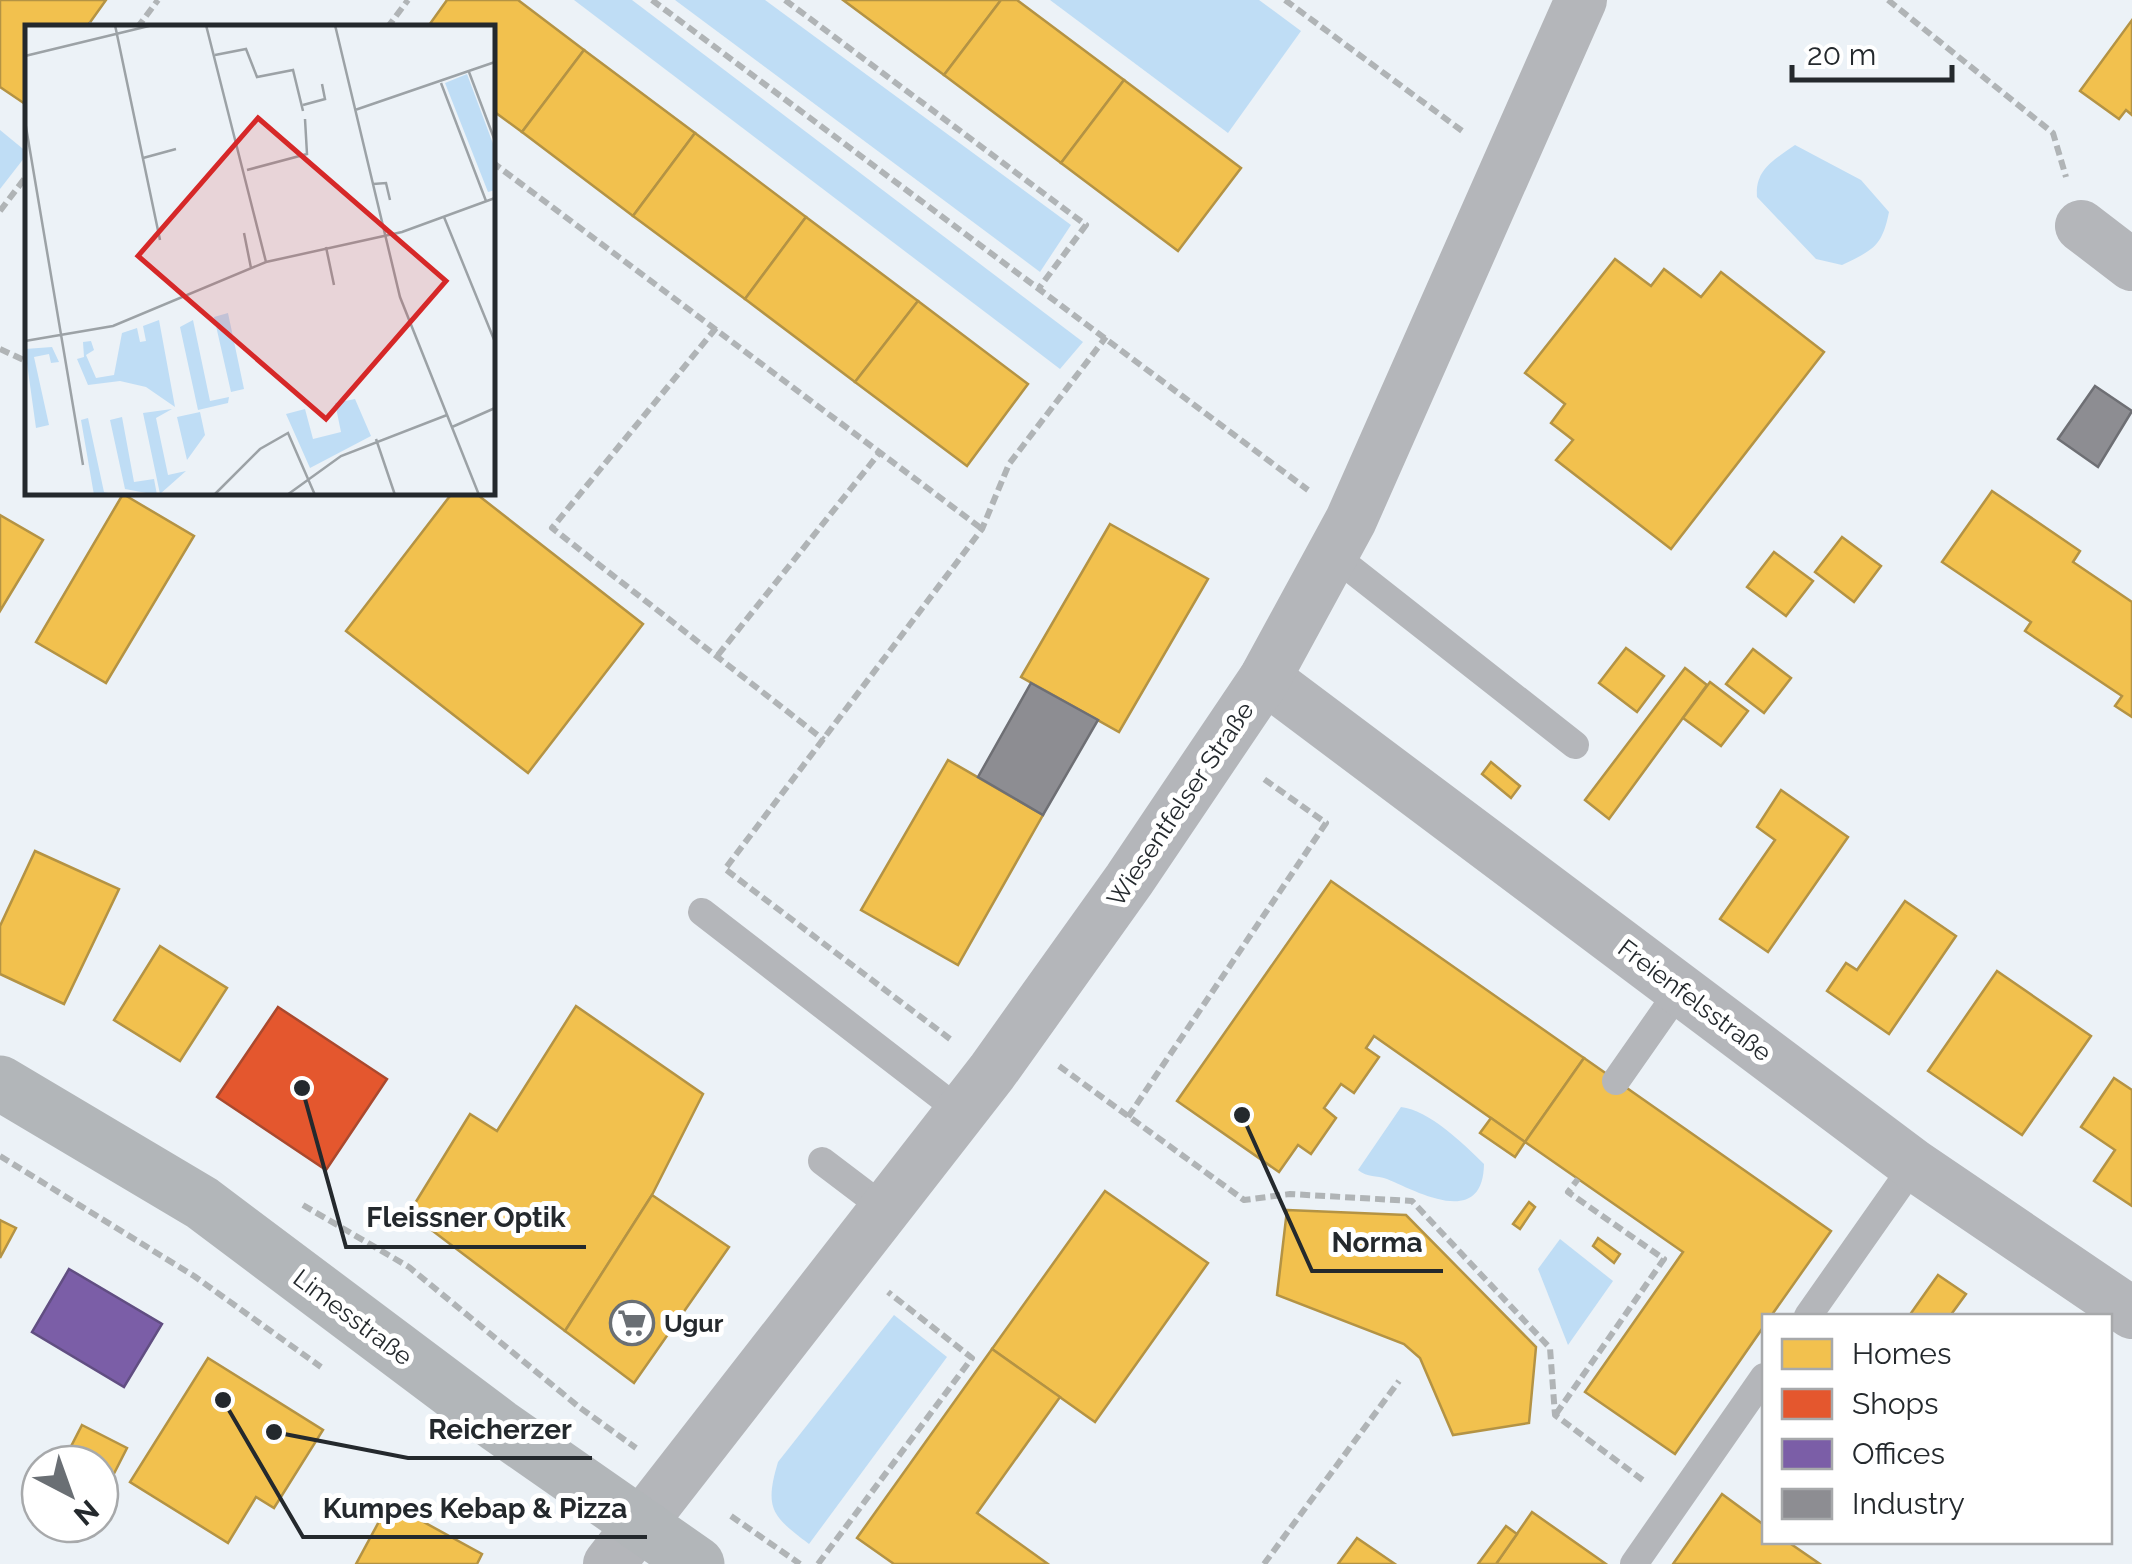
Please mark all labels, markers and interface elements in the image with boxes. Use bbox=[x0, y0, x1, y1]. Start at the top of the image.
scale bar bbox=[1792, 20, 1952, 82]
inset map bbox=[25, 25, 495, 495]
text: 20 m bbox=[1807, 37, 1876, 72]
street label: Wiesentfelser Straße bbox=[1100, 696, 1260, 912]
street label: Freienfelsstraße bbox=[1612, 933, 1778, 1067]
callout: Fleissner Optik bbox=[346, 1189, 586, 1247]
text: Fleissner Optik bbox=[366, 1201, 566, 1234]
callout: Norma bbox=[1312, 1213, 1443, 1271]
text: Norma bbox=[1331, 1226, 1423, 1259]
street label: Limesstraße bbox=[288, 1263, 418, 1371]
supermarket icon: Ugur bbox=[609, 1300, 655, 1346]
place label: Ugur bbox=[664, 1308, 724, 1338]
legend bbox=[1762, 1314, 2112, 1544]
text: Homes bbox=[1852, 1336, 1951, 1371]
text: Shops bbox=[1852, 1386, 1939, 1421]
callout: Reicherzer bbox=[408, 1400, 592, 1458]
text: Reicherzer bbox=[428, 1413, 572, 1446]
text: Offices bbox=[1852, 1436, 1945, 1471]
north arrow bbox=[20, 1444, 120, 1544]
callout: Kumpes Kebap & Pizza bbox=[303, 1479, 647, 1537]
text: Industry bbox=[1852, 1486, 1965, 1521]
text: Kumpes Kebap & Pizza bbox=[323, 1492, 627, 1525]
text: N bbox=[67, 1493, 105, 1532]

